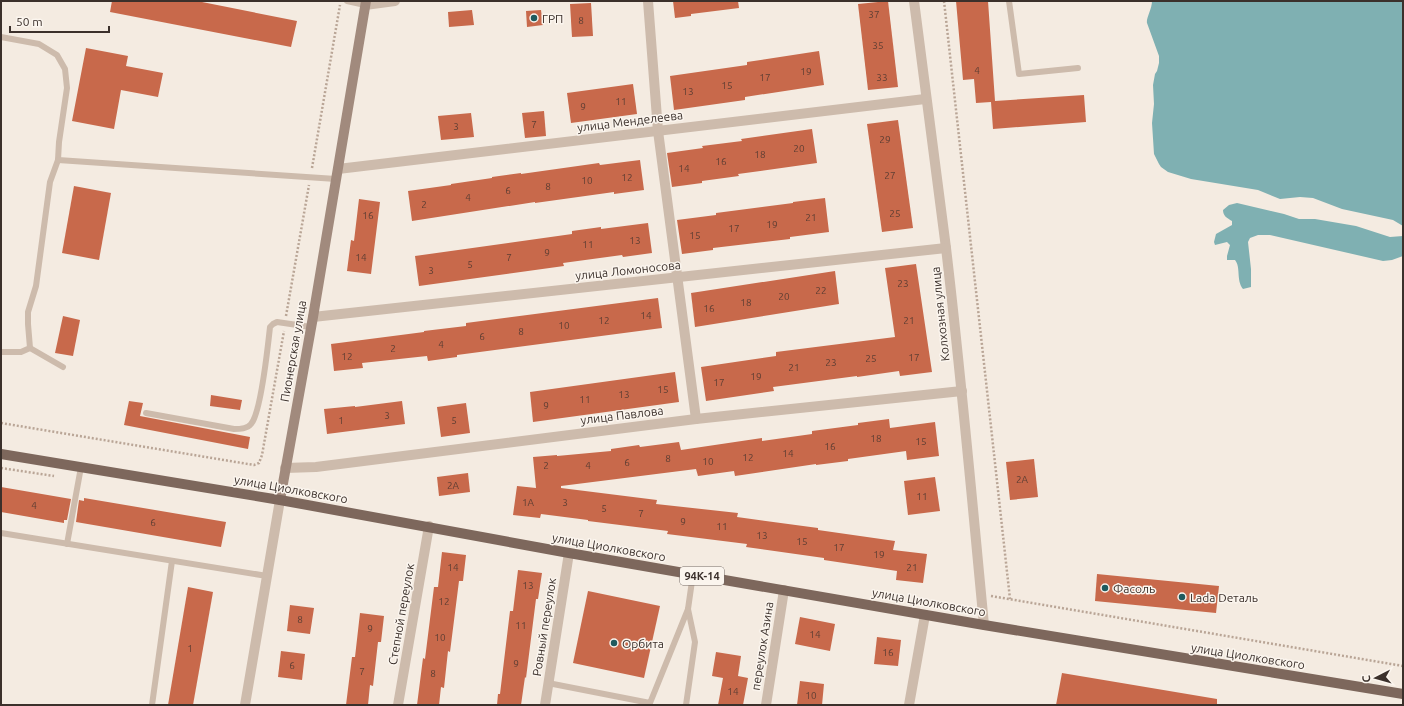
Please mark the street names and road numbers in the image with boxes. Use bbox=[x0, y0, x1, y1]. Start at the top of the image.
street label: улица Менделеева bbox=[576, 108, 684, 134]
street label: улица Ломоносова bbox=[575, 258, 681, 282]
street label: Колхозная улица bbox=[929, 266, 951, 362]
street label: Пионерская улица bbox=[278, 299, 308, 403]
street label: улица Павлова bbox=[580, 403, 664, 427]
street label: улица Циолковского bbox=[233, 473, 349, 505]
street label: улица Циолковского bbox=[551, 531, 667, 563]
street label: Степной переулок bbox=[386, 562, 416, 666]
road number: 94К-14 bbox=[680, 567, 724, 585]
street label: Ровный переулок bbox=[530, 577, 558, 677]
street label: улица Циолковского bbox=[871, 586, 987, 618]
street label: переулок Азина bbox=[749, 601, 775, 691]
street label: улица Циолковского bbox=[1190, 641, 1306, 671]

